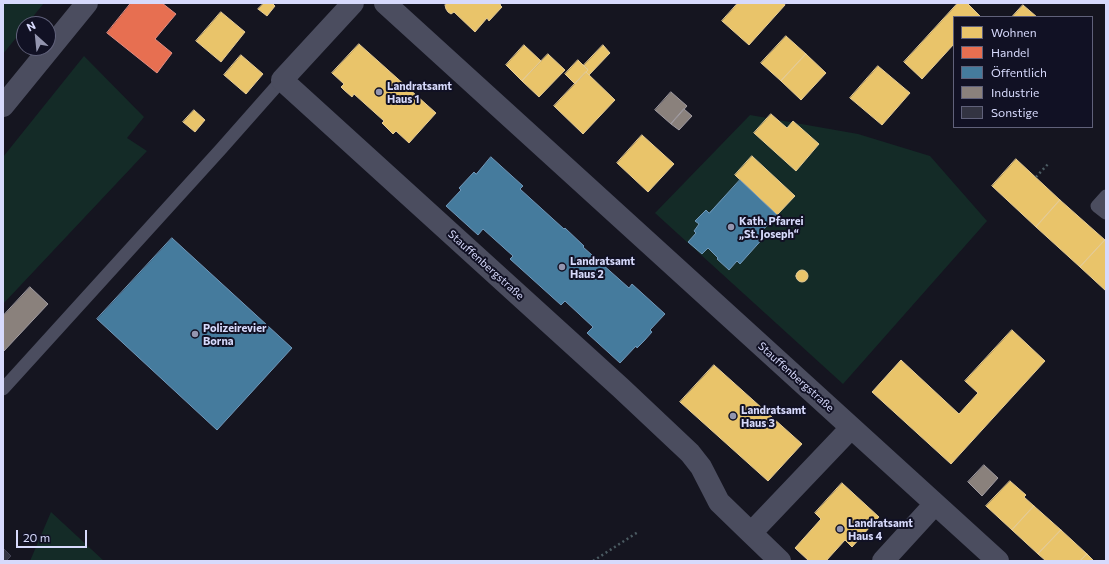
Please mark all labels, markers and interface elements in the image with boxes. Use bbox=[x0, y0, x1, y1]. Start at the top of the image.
north arrow bbox=[16, 16, 56, 56]
legend bbox=[953, 16, 1093, 128]
text: N bbox=[24, 18, 37, 33]
text: Wohnen bbox=[991, 25, 1037, 39]
text: Handel bbox=[991, 45, 1029, 59]
text: Öffentlich bbox=[991, 65, 1047, 79]
place label: Landratsamt Haus 1 bbox=[387, 79, 452, 105]
text: Industrie bbox=[991, 85, 1039, 99]
marker: Landratsamt Haus 1 bbox=[374, 87, 384, 97]
text: Sonstige bbox=[991, 105, 1038, 119]
place label: Kath. Pfarrei „St. Joseph“ bbox=[739, 214, 804, 240]
marker: Kath. Pfarrei „St. Joseph“ bbox=[726, 222, 736, 232]
street label: Stauffenbergstraße bbox=[445, 227, 527, 303]
place label: Landratsamt Haus 2 bbox=[570, 254, 635, 280]
marker: Landratsamt Haus 2 bbox=[557, 262, 567, 272]
place label: Polizeirevier Borna bbox=[203, 321, 266, 347]
marker: Polizeirevier Borna bbox=[190, 329, 200, 339]
street label: Stauffenbergstraße bbox=[755, 339, 837, 415]
place label: Landratsamt Haus 3 bbox=[741, 403, 806, 429]
marker: Landratsamt Haus 3 bbox=[728, 411, 738, 421]
place label: Landratsamt Haus 4 bbox=[848, 516, 913, 542]
scale bar bbox=[18, 522, 89, 548]
marker: Landratsamt Haus 4 bbox=[835, 524, 845, 534]
text: 20 m bbox=[23, 530, 50, 544]

